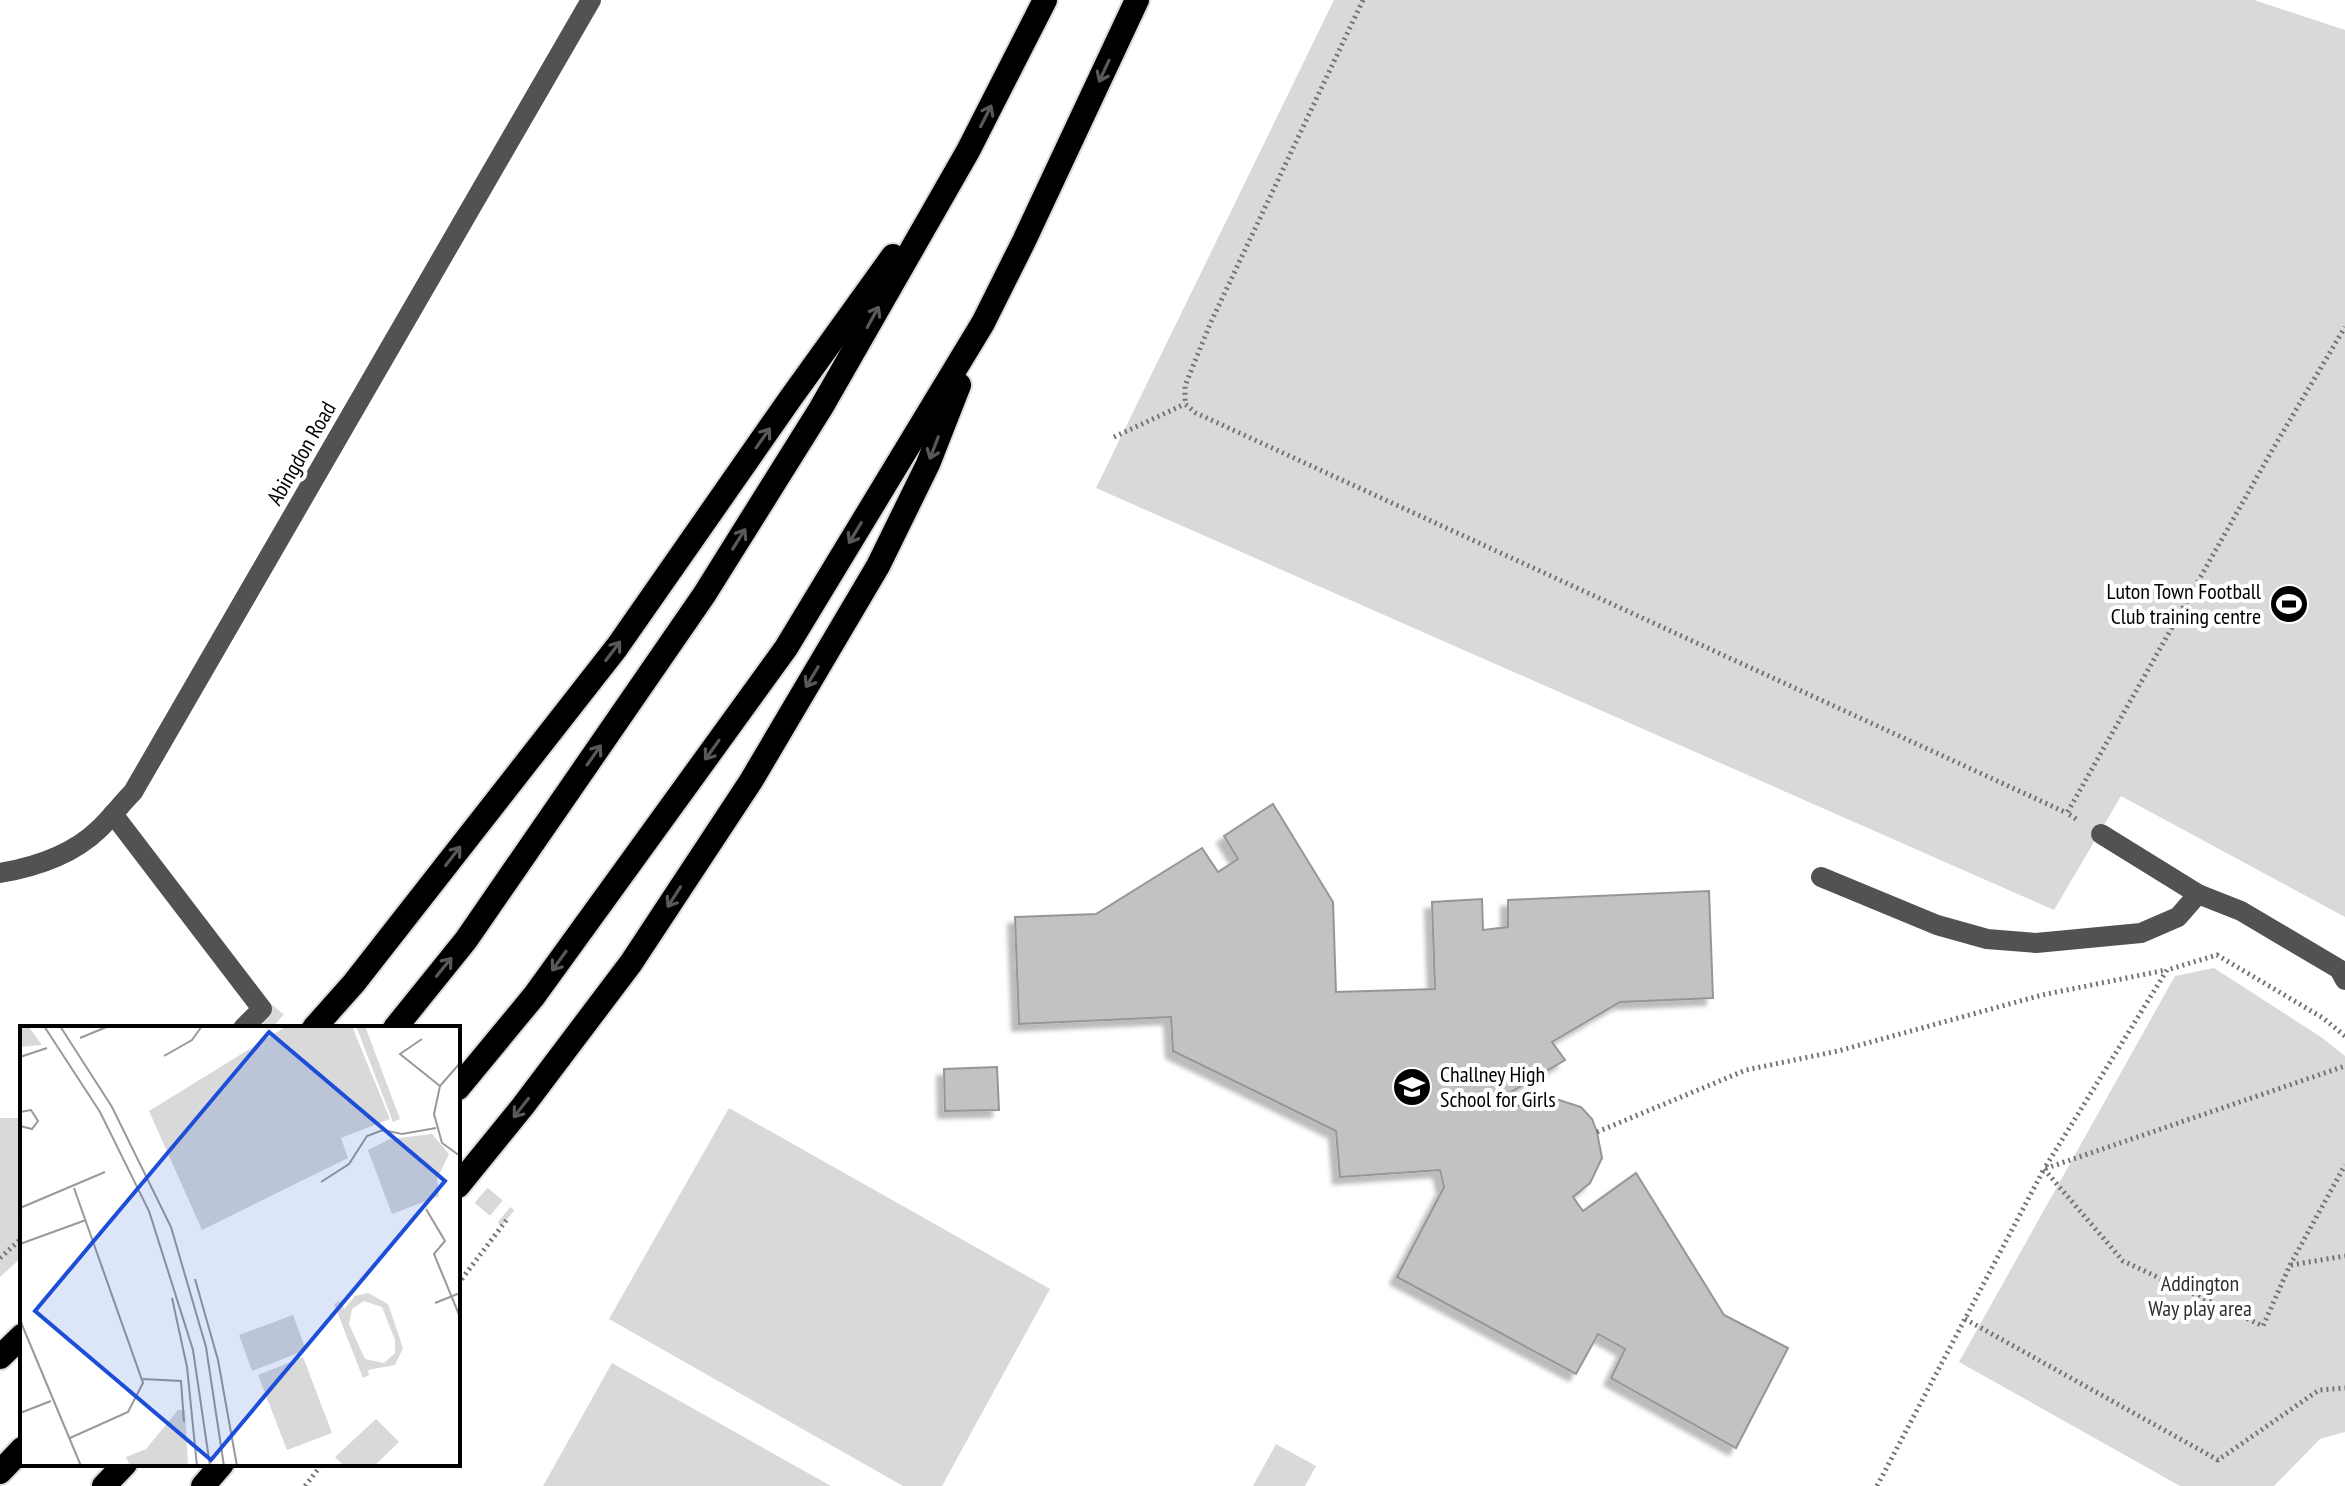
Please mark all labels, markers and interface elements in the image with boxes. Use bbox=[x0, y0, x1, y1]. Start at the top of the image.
one-way arrow bbox=[1096, 59, 1111, 83]
one-way arrow bbox=[978, 105, 994, 128]
one-way arrow bbox=[866, 305, 881, 329]
street label: Abingdon Road bbox=[260, 396, 342, 510]
one-way arrow bbox=[754, 428, 771, 449]
one-way arrow bbox=[926, 435, 940, 460]
one-way arrow bbox=[847, 521, 863, 544]
one-way arrow bbox=[731, 529, 748, 551]
place label: Luton Town Football Club training centre bbox=[2107, 577, 2262, 630]
sports icon: Luton Town Football Club training centre bbox=[2268, 583, 2310, 625]
one-way arrow bbox=[605, 641, 622, 662]
one-way arrow bbox=[804, 665, 820, 688]
one-way arrow bbox=[704, 739, 721, 760]
one-way arrow bbox=[586, 744, 602, 766]
one-way arrow bbox=[445, 846, 462, 867]
one-way arrow bbox=[666, 886, 682, 908]
one-way arrow bbox=[551, 949, 568, 971]
one-way arrow bbox=[435, 957, 453, 978]
inset map bbox=[20, 1026, 460, 1466]
place label: Challney High School for Girls bbox=[1440, 1060, 1556, 1113]
school or university icon: Challney High School for Girls bbox=[1391, 1066, 1433, 1108]
one-way arrow bbox=[513, 1097, 530, 1118]
park label: Addington Way play area bbox=[2148, 1269, 2252, 1322]

